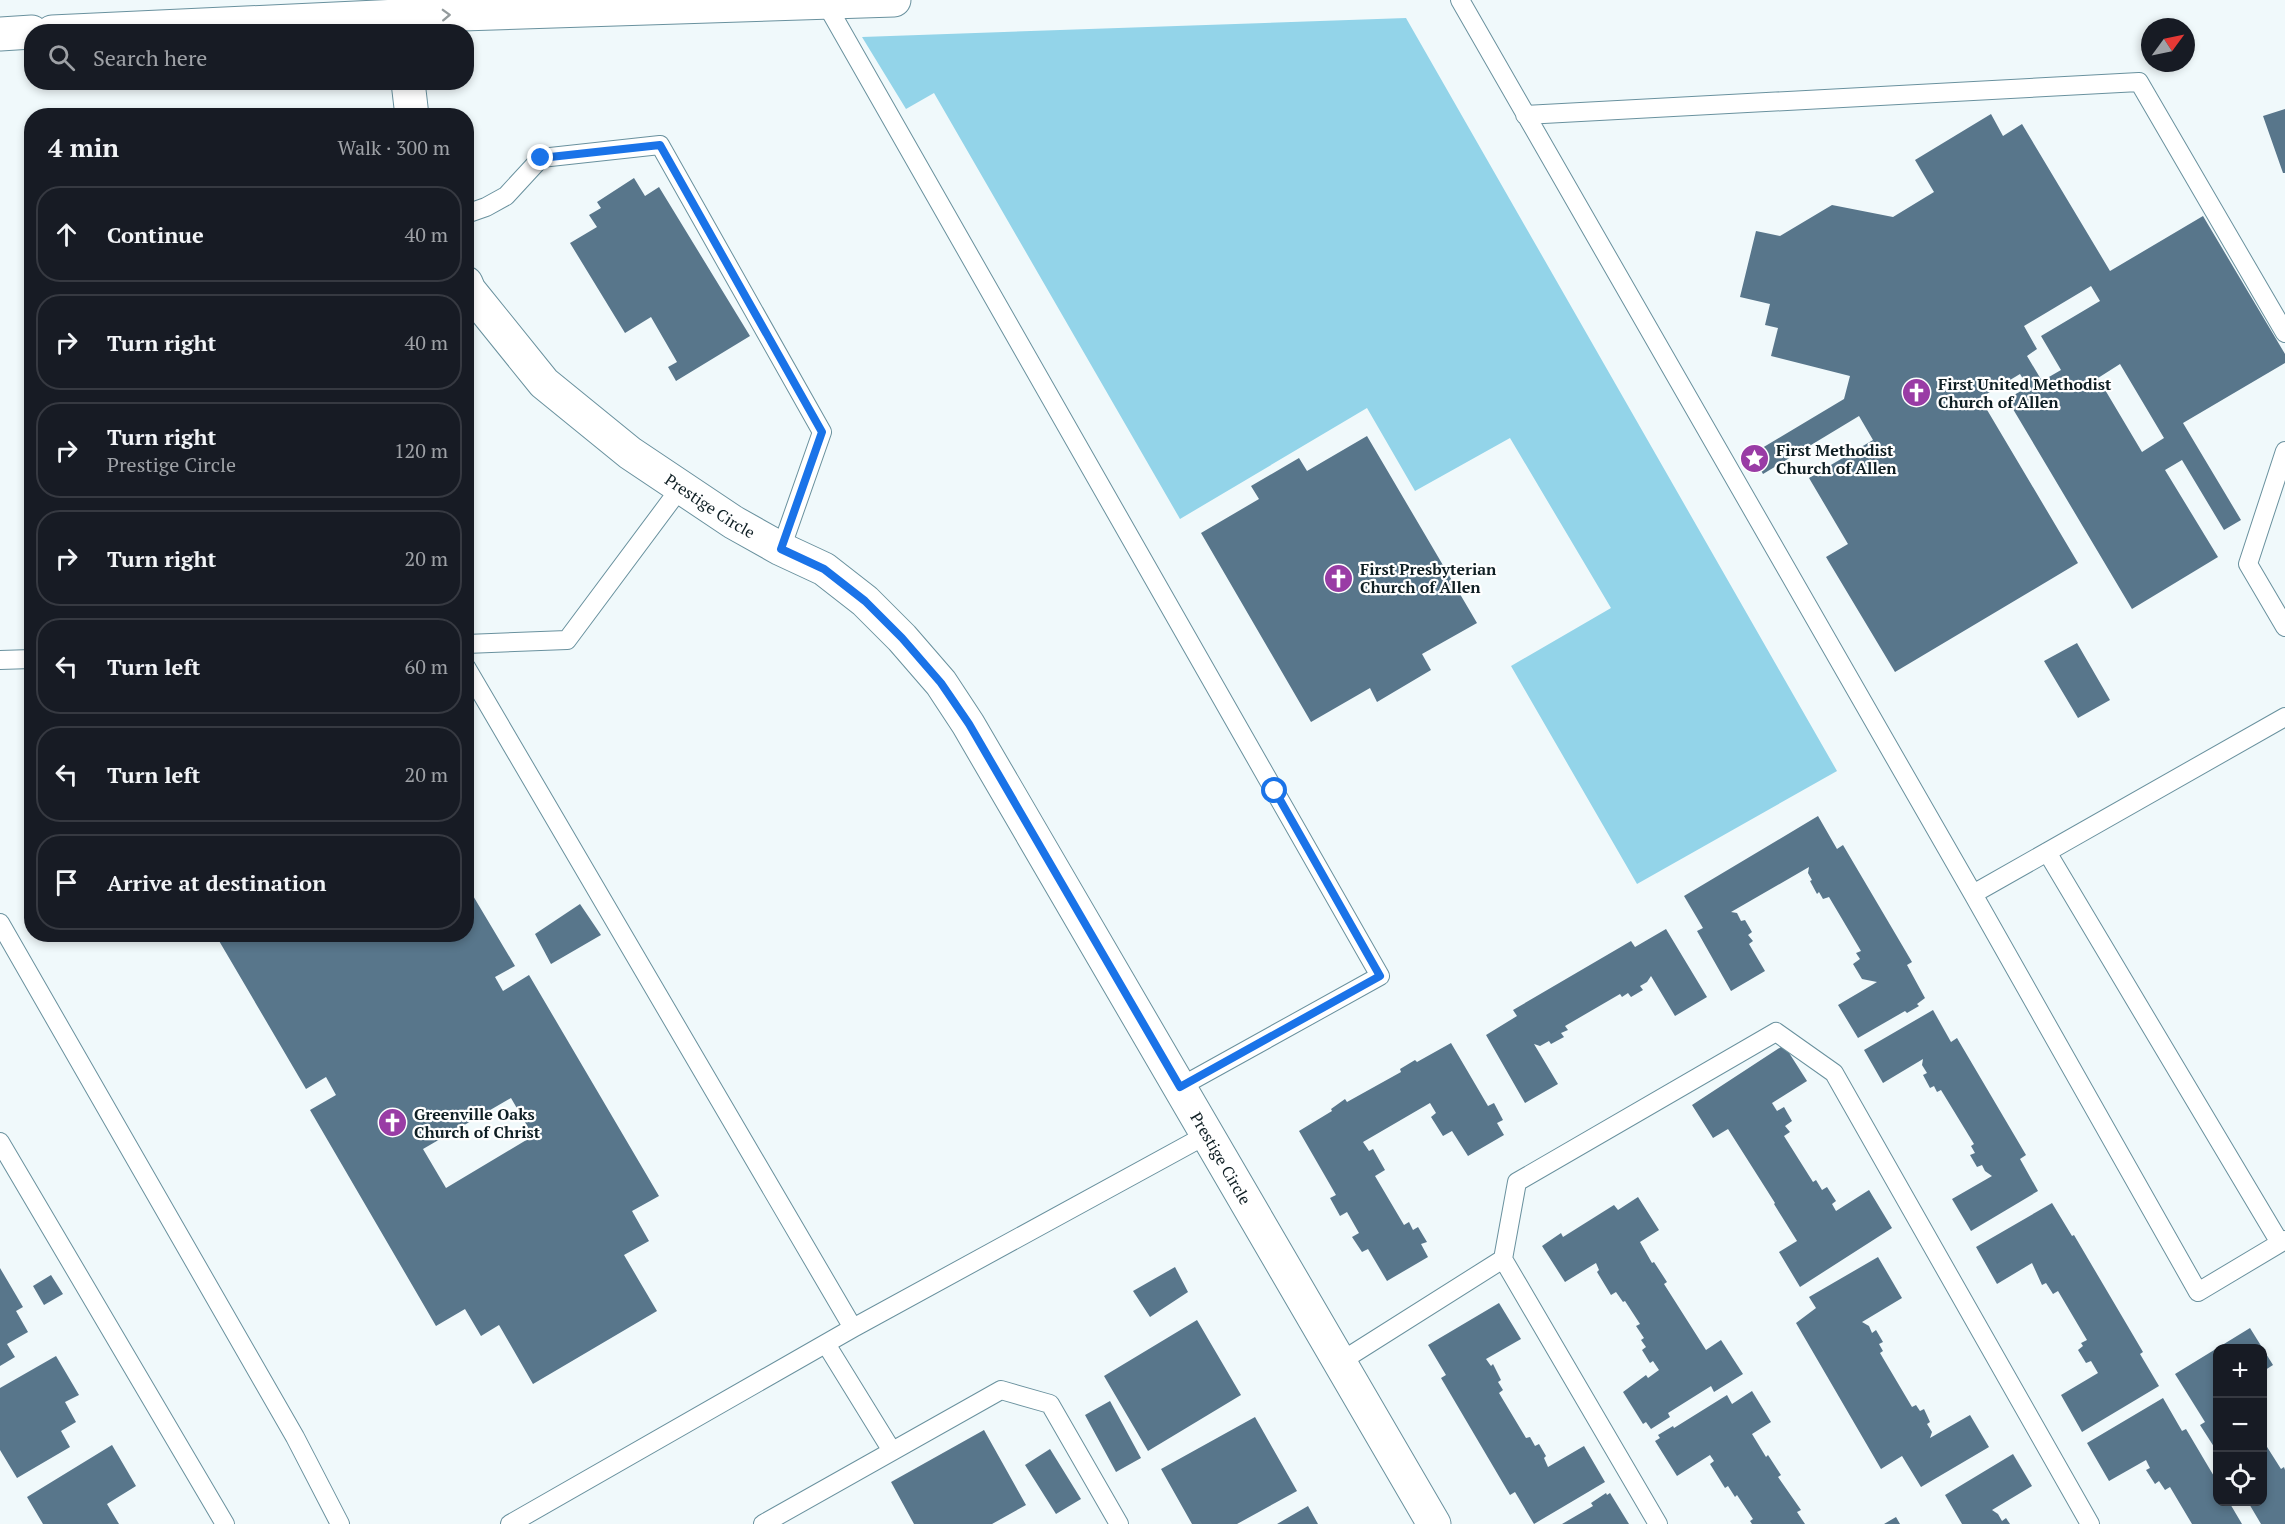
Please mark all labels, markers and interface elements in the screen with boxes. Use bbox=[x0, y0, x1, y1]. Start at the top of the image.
one-way arrow bbox=[441, 8, 450, 21]
north arrow bbox=[2141, 18, 2195, 72]
search box bbox=[24, 24, 474, 90]
icon: search bbox=[45, 41, 78, 74]
text: Search here bbox=[93, 43, 207, 72]
text: 4 min bbox=[48, 130, 119, 164]
text: Walk · 300 m bbox=[338, 134, 450, 161]
route end bbox=[527, 144, 553, 170]
icon: ahead bbox=[50, 218, 83, 251]
text: Continue bbox=[107, 220, 204, 249]
text: 40 m bbox=[405, 221, 448, 248]
icon: right bbox=[50, 326, 83, 359]
text: Turn right bbox=[107, 328, 216, 357]
text: 40 m bbox=[405, 329, 448, 356]
place label: First United Methodist Church of Allen bbox=[1938, 373, 2112, 413]
church icon: First United Methodist Church of Allen bbox=[1901, 377, 1933, 409]
text: Turn right bbox=[107, 422, 216, 451]
icon: right bbox=[50, 434, 83, 467]
text: 120 m bbox=[394, 437, 448, 464]
place label: First Methodist Church of Allen bbox=[1776, 439, 1897, 479]
place icon: First Methodist Church of Allen bbox=[1739, 443, 1771, 475]
text: Prestige Circle bbox=[107, 451, 236, 478]
street label: Prestige Circle bbox=[661, 469, 759, 543]
icon: right bbox=[50, 542, 83, 575]
text: Turn right bbox=[107, 544, 216, 573]
text: 20 m bbox=[405, 545, 448, 572]
place label: First Presbyterian Church of Allen bbox=[1360, 558, 1497, 598]
church icon: First Presbyterian Church of Allen bbox=[1323, 562, 1355, 594]
icon: left bbox=[50, 650, 83, 683]
text: Turn left bbox=[107, 652, 200, 681]
text: 60 m bbox=[405, 653, 448, 680]
icon: left bbox=[50, 758, 83, 791]
text: Turn left bbox=[107, 760, 200, 789]
text: 20 m bbox=[405, 761, 448, 788]
route start bbox=[1261, 777, 1287, 803]
icon: arrive bbox=[50, 866, 83, 899]
text: Arrive at destination bbox=[107, 868, 326, 897]
place label: Greenville Oaks Church of Christ bbox=[414, 1103, 541, 1143]
church icon: Greenville Oaks Church of Christ bbox=[377, 1107, 409, 1139]
street label: Prestige Circle bbox=[1185, 1108, 1257, 1209]
map controls bbox=[2213, 1344, 2267, 1506]
button: + bbox=[2213, 1344, 2267, 1398]
button: − bbox=[2213, 1398, 2267, 1452]
button: locate bbox=[2213, 1452, 2267, 1506]

